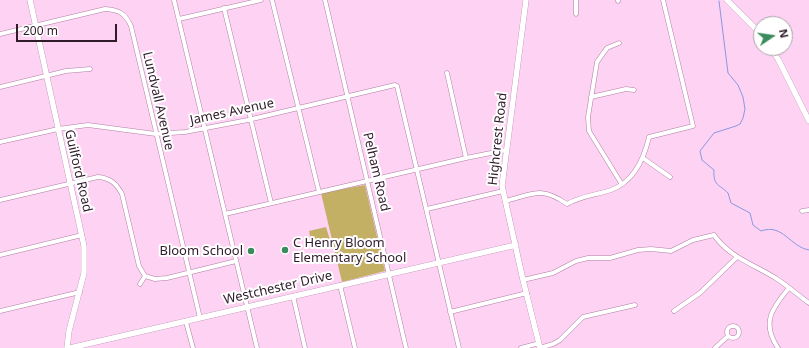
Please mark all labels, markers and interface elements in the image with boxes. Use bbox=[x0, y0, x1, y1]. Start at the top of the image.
scale bar bbox=[18, 16, 119, 42]
north arrow bbox=[753, 16, 793, 56]
text: 200 m bbox=[23, 22, 58, 39]
text: N bbox=[776, 27, 793, 39]
street label: Lundvall Avenue bbox=[139, 50, 177, 152]
street label: Highcrest Road bbox=[485, 92, 511, 186]
street label: James Avenue bbox=[189, 95, 275, 129]
street label: Guilford Road bbox=[61, 128, 95, 214]
street label: Pelham Road bbox=[359, 131, 393, 213]
place label: C Henry Bloom Elementary School bbox=[293, 235, 406, 266]
place label: Bloom School bbox=[159, 243, 243, 259]
marker: C Henry Bloom Elementary School bbox=[280, 245, 290, 255]
marker: Bloom School bbox=[246, 246, 256, 256]
street label: Westchester Drive bbox=[222, 268, 334, 308]

